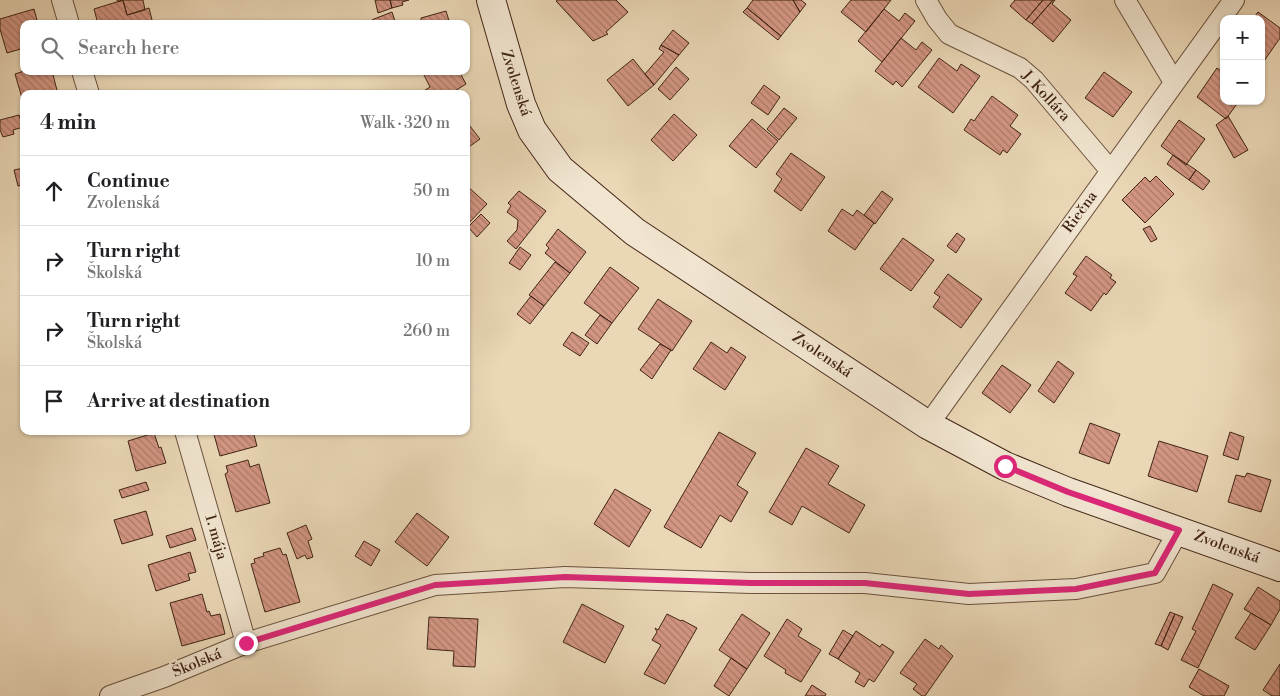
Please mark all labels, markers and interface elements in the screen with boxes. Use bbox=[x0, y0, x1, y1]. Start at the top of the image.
map controls bbox=[1220, 15, 1265, 105]
button: + bbox=[1220, 15, 1265, 60]
search box bbox=[20, 20, 470, 75]
icon: search bbox=[38, 34, 66, 62]
text: Search here bbox=[78, 36, 179, 60]
street label: Zvolenská bbox=[496, 48, 536, 119]
button: − bbox=[1220, 60, 1265, 105]
street label: J. Kollára bbox=[1017, 66, 1075, 126]
text: 4 min bbox=[40, 110, 96, 136]
text: Walk · 320 m bbox=[360, 113, 450, 133]
text: Continue bbox=[87, 169, 170, 193]
icon: ahead bbox=[40, 177, 68, 205]
text: 50 m bbox=[413, 181, 450, 201]
street label: Riečna bbox=[1059, 187, 1102, 237]
text: Zvolenská bbox=[87, 193, 160, 213]
text: Turn right bbox=[87, 239, 180, 263]
icon: right bbox=[40, 247, 68, 275]
text: 10 m bbox=[416, 251, 450, 271]
text: Školská bbox=[87, 263, 142, 283]
text: Turn right bbox=[87, 309, 180, 333]
icon: right bbox=[40, 317, 68, 345]
text: 260 m bbox=[403, 321, 450, 341]
street label: Zvolenská bbox=[788, 328, 856, 382]
text: Školská bbox=[87, 333, 142, 353]
icon: arrive bbox=[40, 387, 68, 415]
text: Arrive at destination bbox=[87, 389, 270, 413]
route start bbox=[994, 455, 1017, 478]
street label: 1. mája bbox=[200, 512, 232, 562]
street label: Zvolenská bbox=[1192, 526, 1263, 568]
route end bbox=[235, 632, 258, 655]
street label: Školská bbox=[169, 643, 225, 682]

